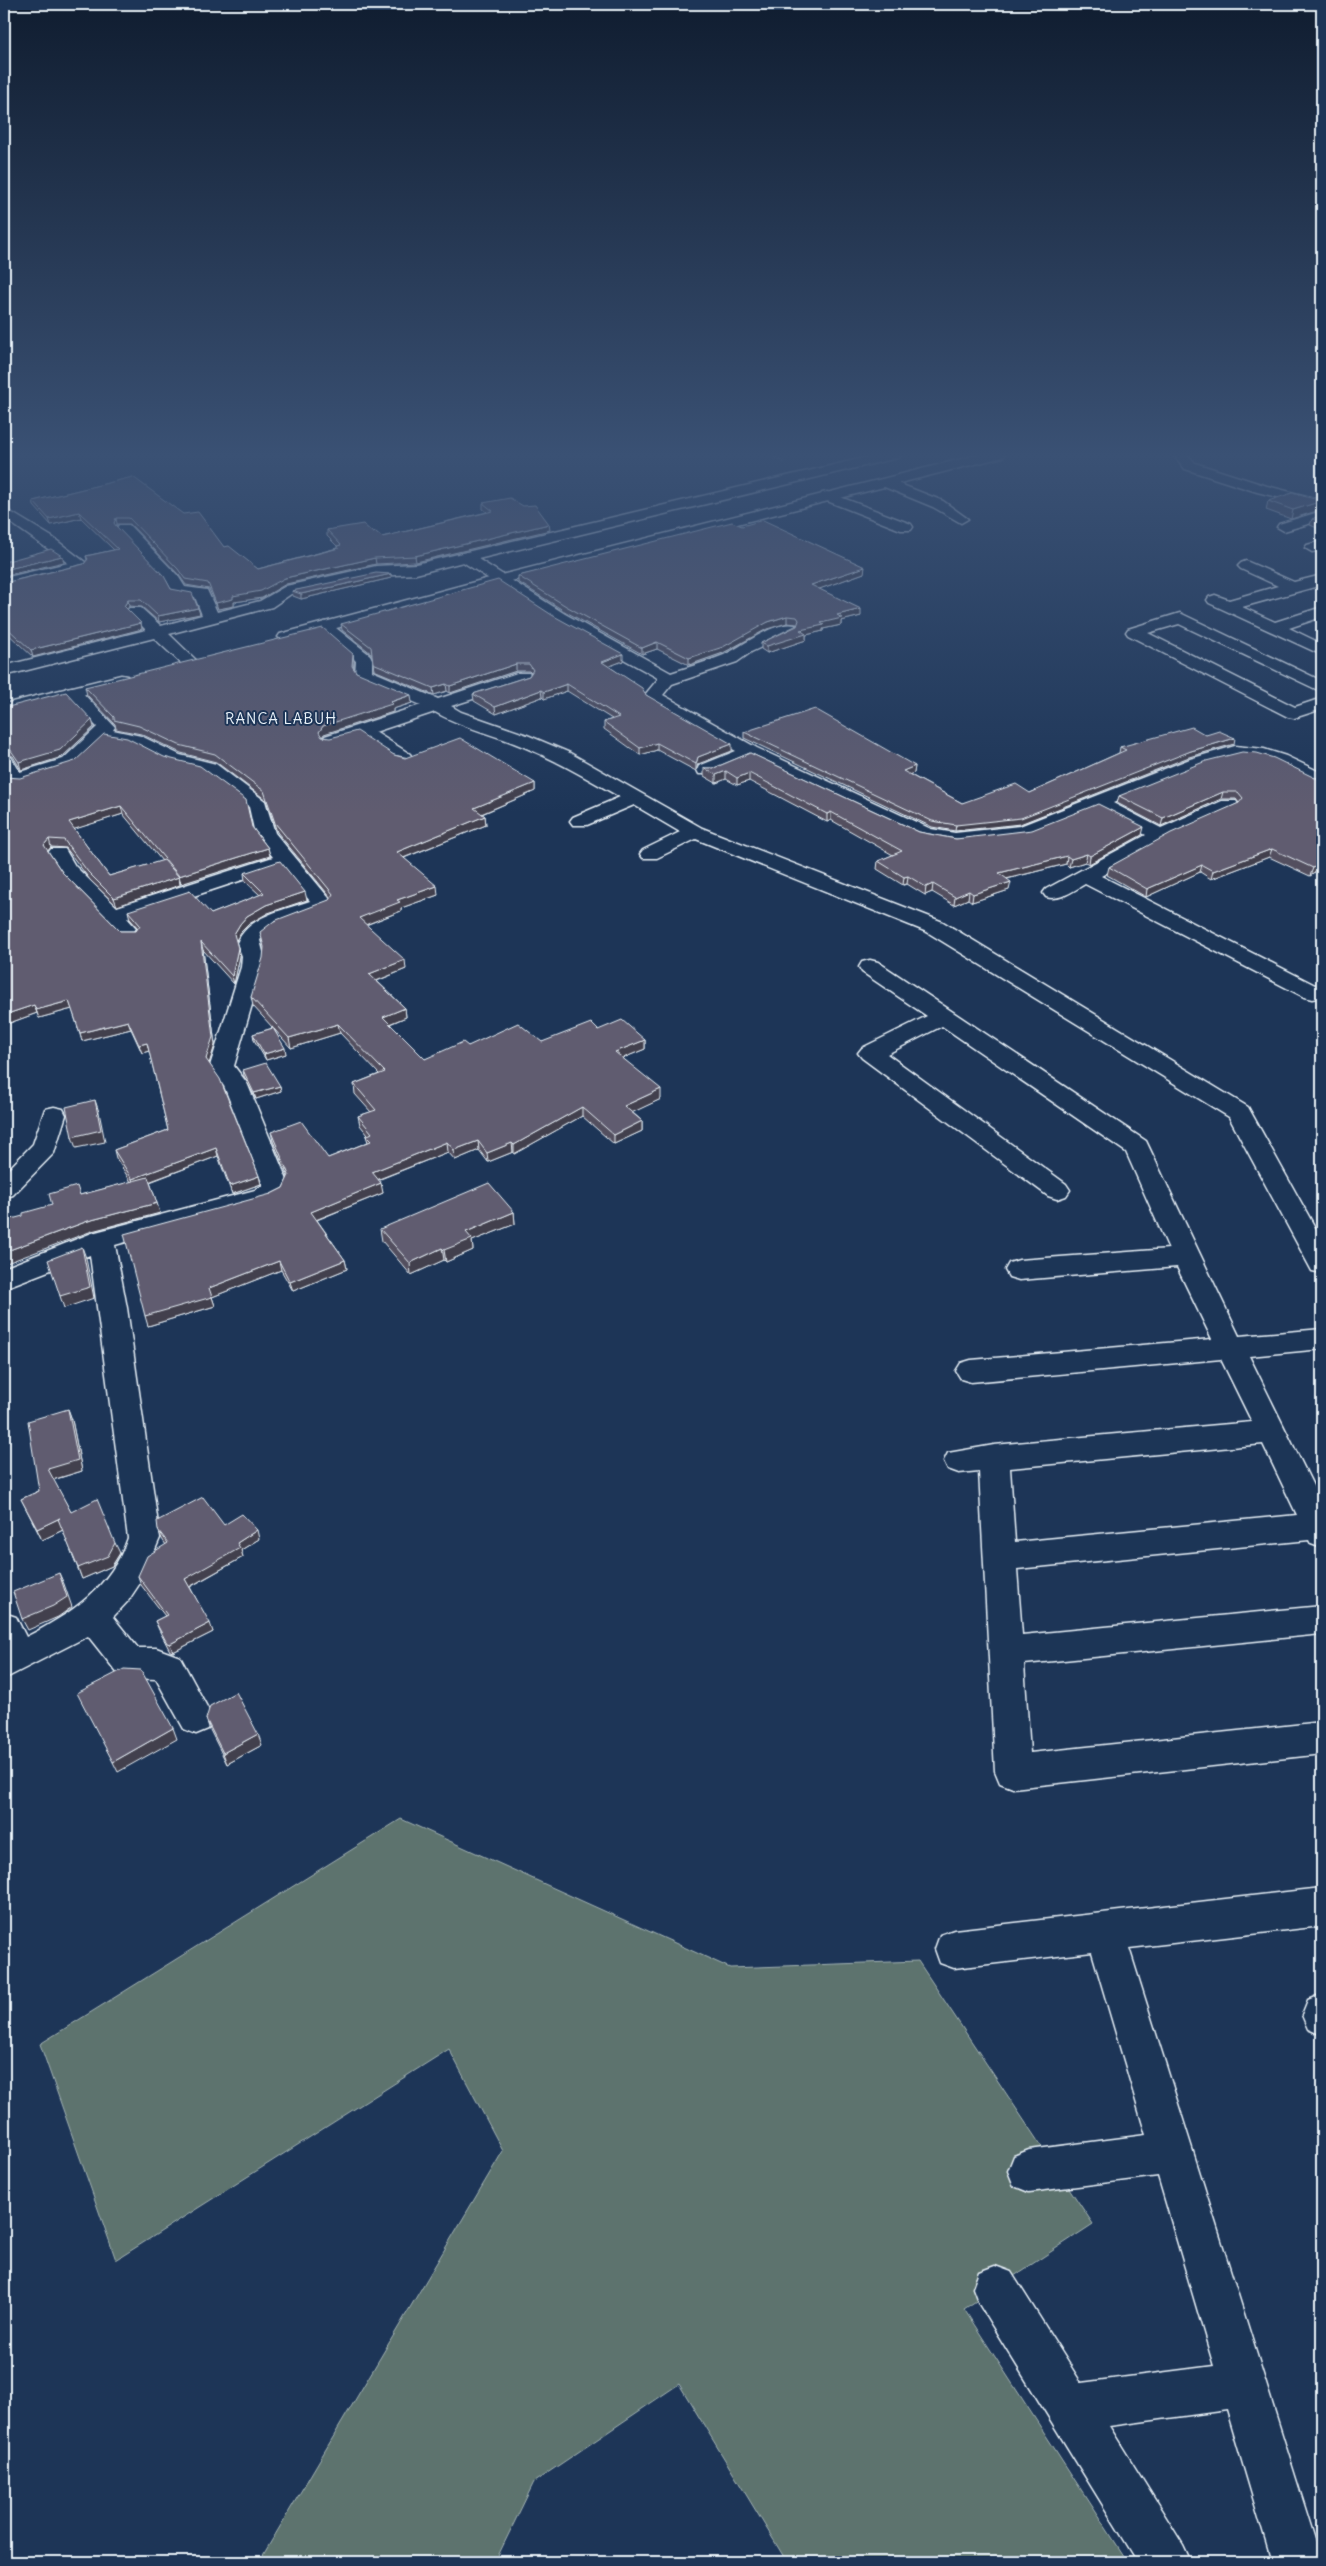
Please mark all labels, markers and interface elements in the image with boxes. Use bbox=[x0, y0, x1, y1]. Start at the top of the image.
district label: RANCA LABUH bbox=[225, 709, 337, 728]

